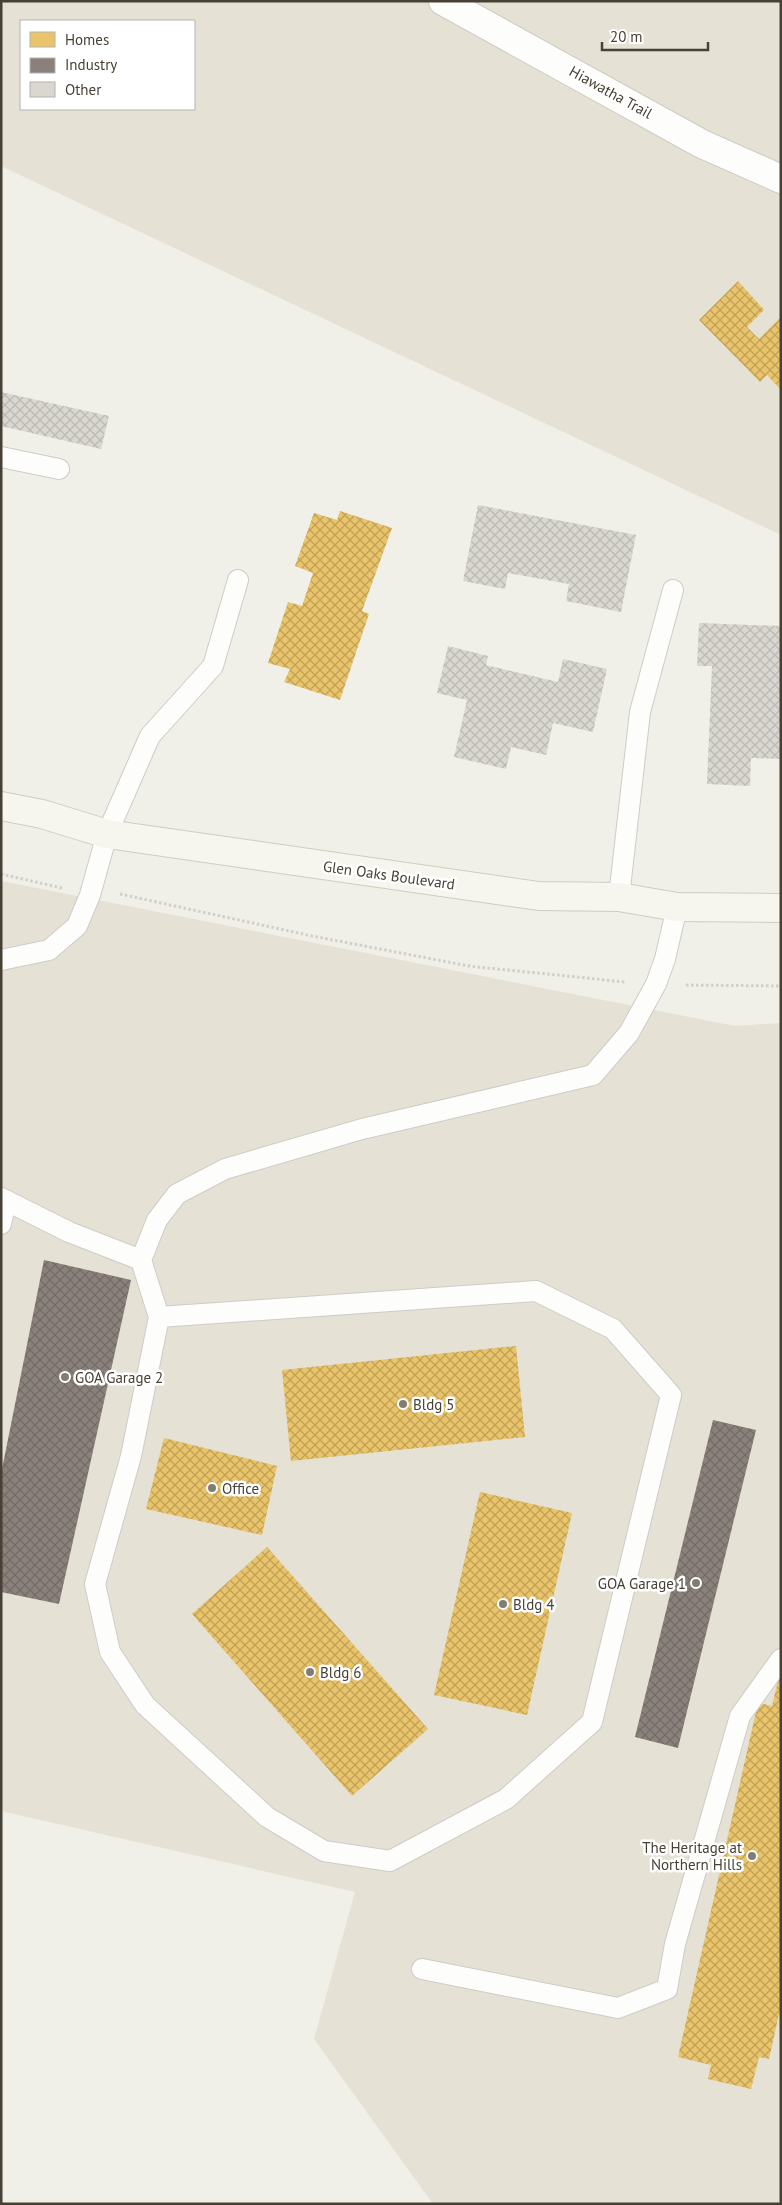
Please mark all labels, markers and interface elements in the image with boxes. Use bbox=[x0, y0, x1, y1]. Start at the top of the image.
legend bbox=[20, 20, 195, 110]
scale bar bbox=[602, 20, 708, 52]
text: 20 m bbox=[610, 27, 643, 46]
text: Homes bbox=[65, 30, 109, 49]
text: Industry bbox=[65, 55, 117, 74]
street label: Hiawatha Trail bbox=[566, 61, 656, 123]
text: Other bbox=[65, 80, 101, 99]
street label: Glen Oaks Boulevard bbox=[322, 856, 456, 894]
place label: GOA Garage 2 bbox=[75, 1368, 163, 1387]
marker: GOA Garage 2 bbox=[59, 1371, 71, 1383]
place label: Bldg 5 bbox=[413, 1395, 454, 1414]
marker: Bldg 5 bbox=[397, 1398, 409, 1410]
place label: Office bbox=[222, 1479, 259, 1498]
marker: Office bbox=[206, 1482, 218, 1494]
place label: GOA Garage 1 bbox=[598, 1574, 686, 1593]
marker: GOA Garage 1 bbox=[690, 1577, 702, 1589]
place label: Bldg 4 bbox=[513, 1595, 554, 1614]
marker: Bldg 4 bbox=[497, 1598, 509, 1610]
place label: Bldg 6 bbox=[320, 1663, 361, 1682]
marker: Bldg 6 bbox=[304, 1666, 316, 1678]
place label: The Heritage at Northern Hills bbox=[642, 1838, 742, 1874]
marker: The Heritage at Northern Hills bbox=[746, 1850, 758, 1862]

